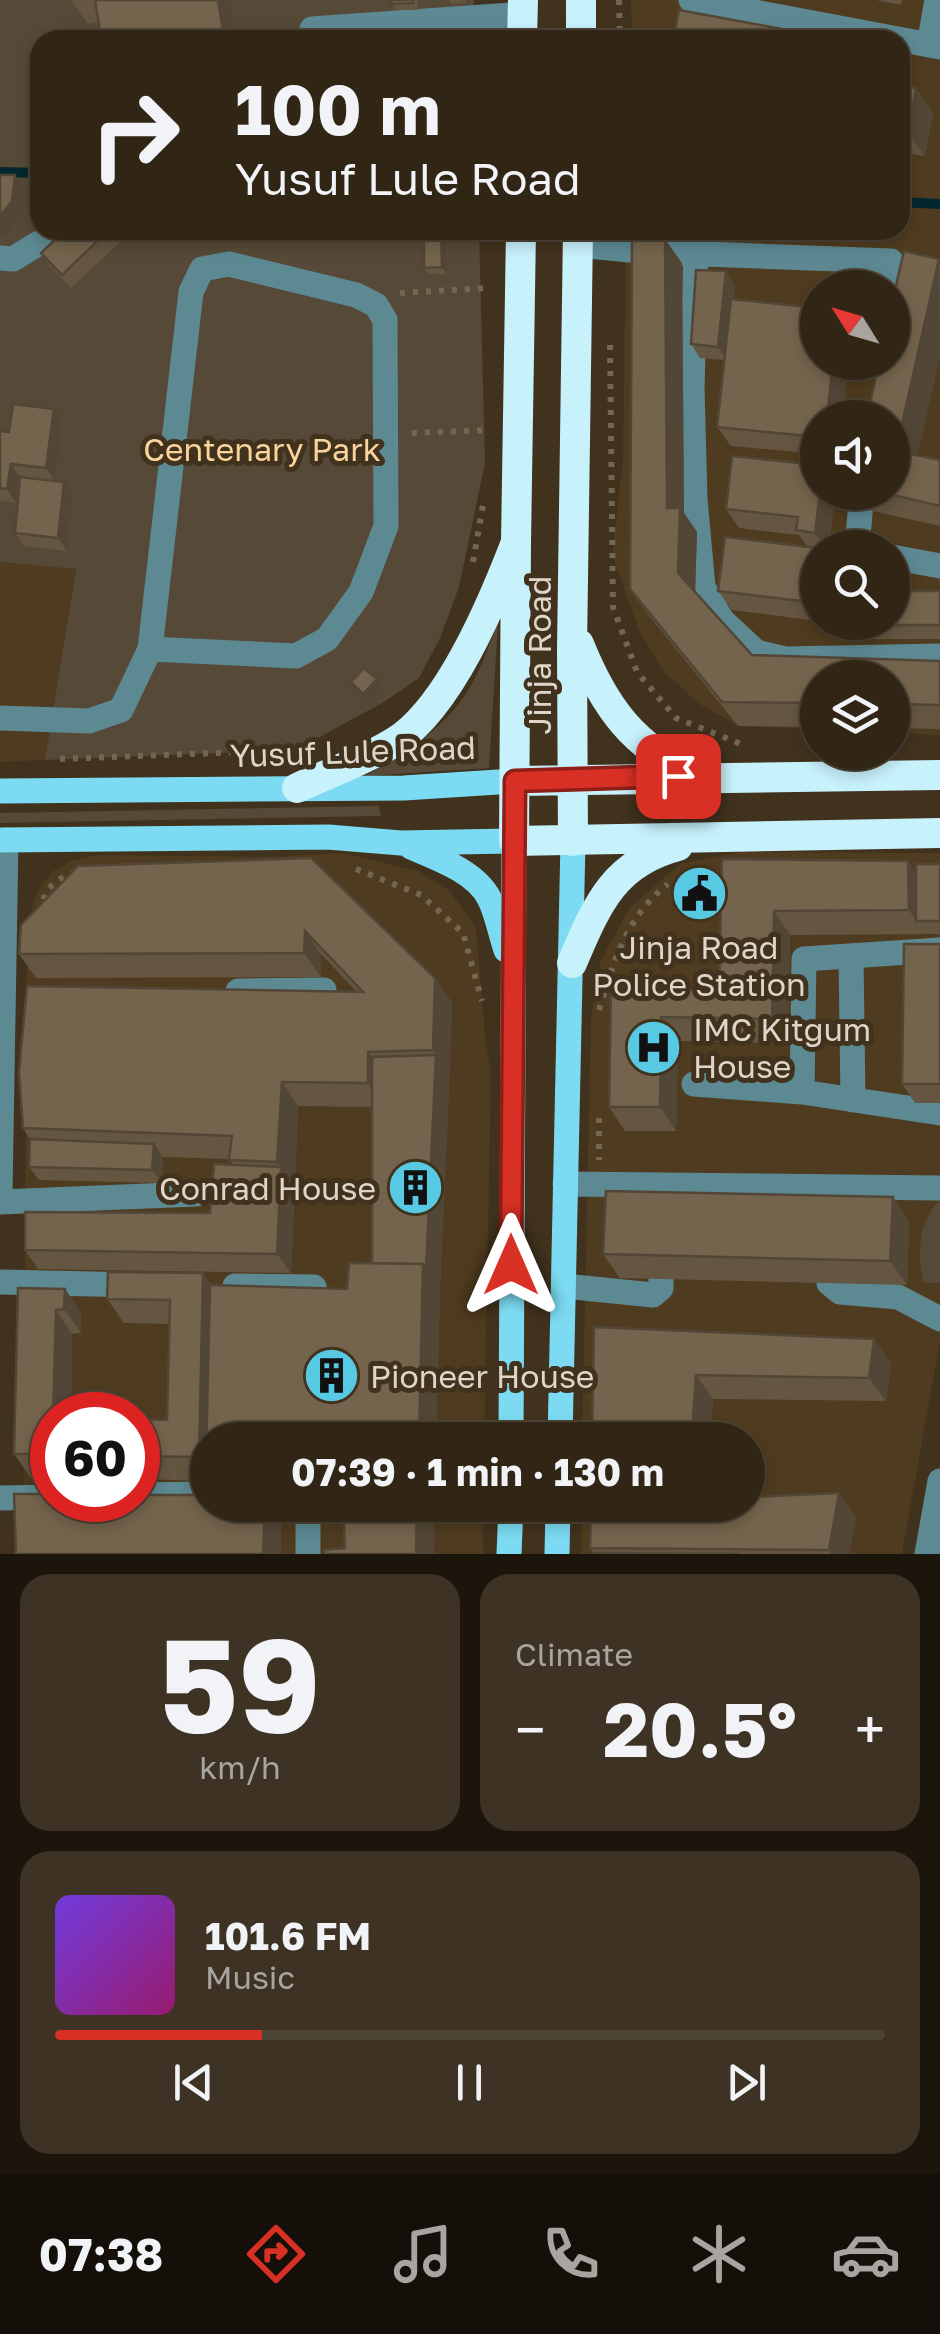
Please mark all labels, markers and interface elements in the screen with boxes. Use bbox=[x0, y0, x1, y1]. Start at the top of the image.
text: 100 m bbox=[235, 66, 441, 150]
icon: right bbox=[70, 70, 200, 200]
text: Yusuf Lule Road bbox=[235, 151, 581, 205]
north arrow bbox=[800, 270, 910, 380]
map controls bbox=[800, 270, 910, 770]
button: sound bbox=[800, 400, 910, 510]
park label: Centenary Park bbox=[143, 430, 381, 468]
button: search bbox=[800, 530, 910, 640]
street label: Jinja Road bbox=[520, 575, 558, 735]
button: layers bbox=[800, 660, 910, 770]
street label: Yusuf Lule Road bbox=[230, 728, 476, 774]
pin bbox=[636, 734, 721, 819]
icon: arrive bbox=[651, 749, 706, 804]
public building icon: Jinja Road Police Station bbox=[669, 863, 729, 923]
place label: Jinja Road Police Station bbox=[592, 928, 806, 1003]
place label: IMC Kitgum House bbox=[693, 1010, 871, 1085]
hospital icon: IMC Kitgum House bbox=[624, 1017, 684, 1077]
building icon: Conrad House bbox=[385, 1158, 445, 1218]
place label: Conrad House bbox=[159, 1169, 376, 1207]
position arrow bbox=[459, 1213, 563, 1317]
building icon: Pioneer House bbox=[301, 1346, 361, 1406]
place label: Pioneer House bbox=[370, 1357, 594, 1395]
speed limit sign: 60 bbox=[30, 1392, 160, 1522]
text: 07:39 · 1 min · 130 m bbox=[291, 1449, 664, 1494]
text: 59 bbox=[159, 1605, 321, 1761]
text: Climate bbox=[515, 1635, 633, 1673]
text: 20.5° bbox=[603, 1683, 797, 1774]
text: − bbox=[515, 1696, 545, 1762]
text: + bbox=[855, 1696, 885, 1762]
text: km/h bbox=[199, 1748, 281, 1786]
text: 101.6 FM bbox=[205, 1913, 371, 1958]
text: Music bbox=[205, 1958, 295, 1996]
icon: previous bbox=[166, 2055, 221, 2110]
icon: pause bbox=[442, 2055, 497, 2110]
icon: next bbox=[719, 2055, 774, 2110]
icon: directions bbox=[241, 2219, 311, 2289]
icon: music bbox=[388, 2219, 458, 2289]
icon: phone bbox=[536, 2219, 606, 2289]
icon: climate bbox=[684, 2219, 754, 2289]
icon: car bbox=[831, 2219, 901, 2289]
text: 07:38 bbox=[39, 2227, 163, 2281]

